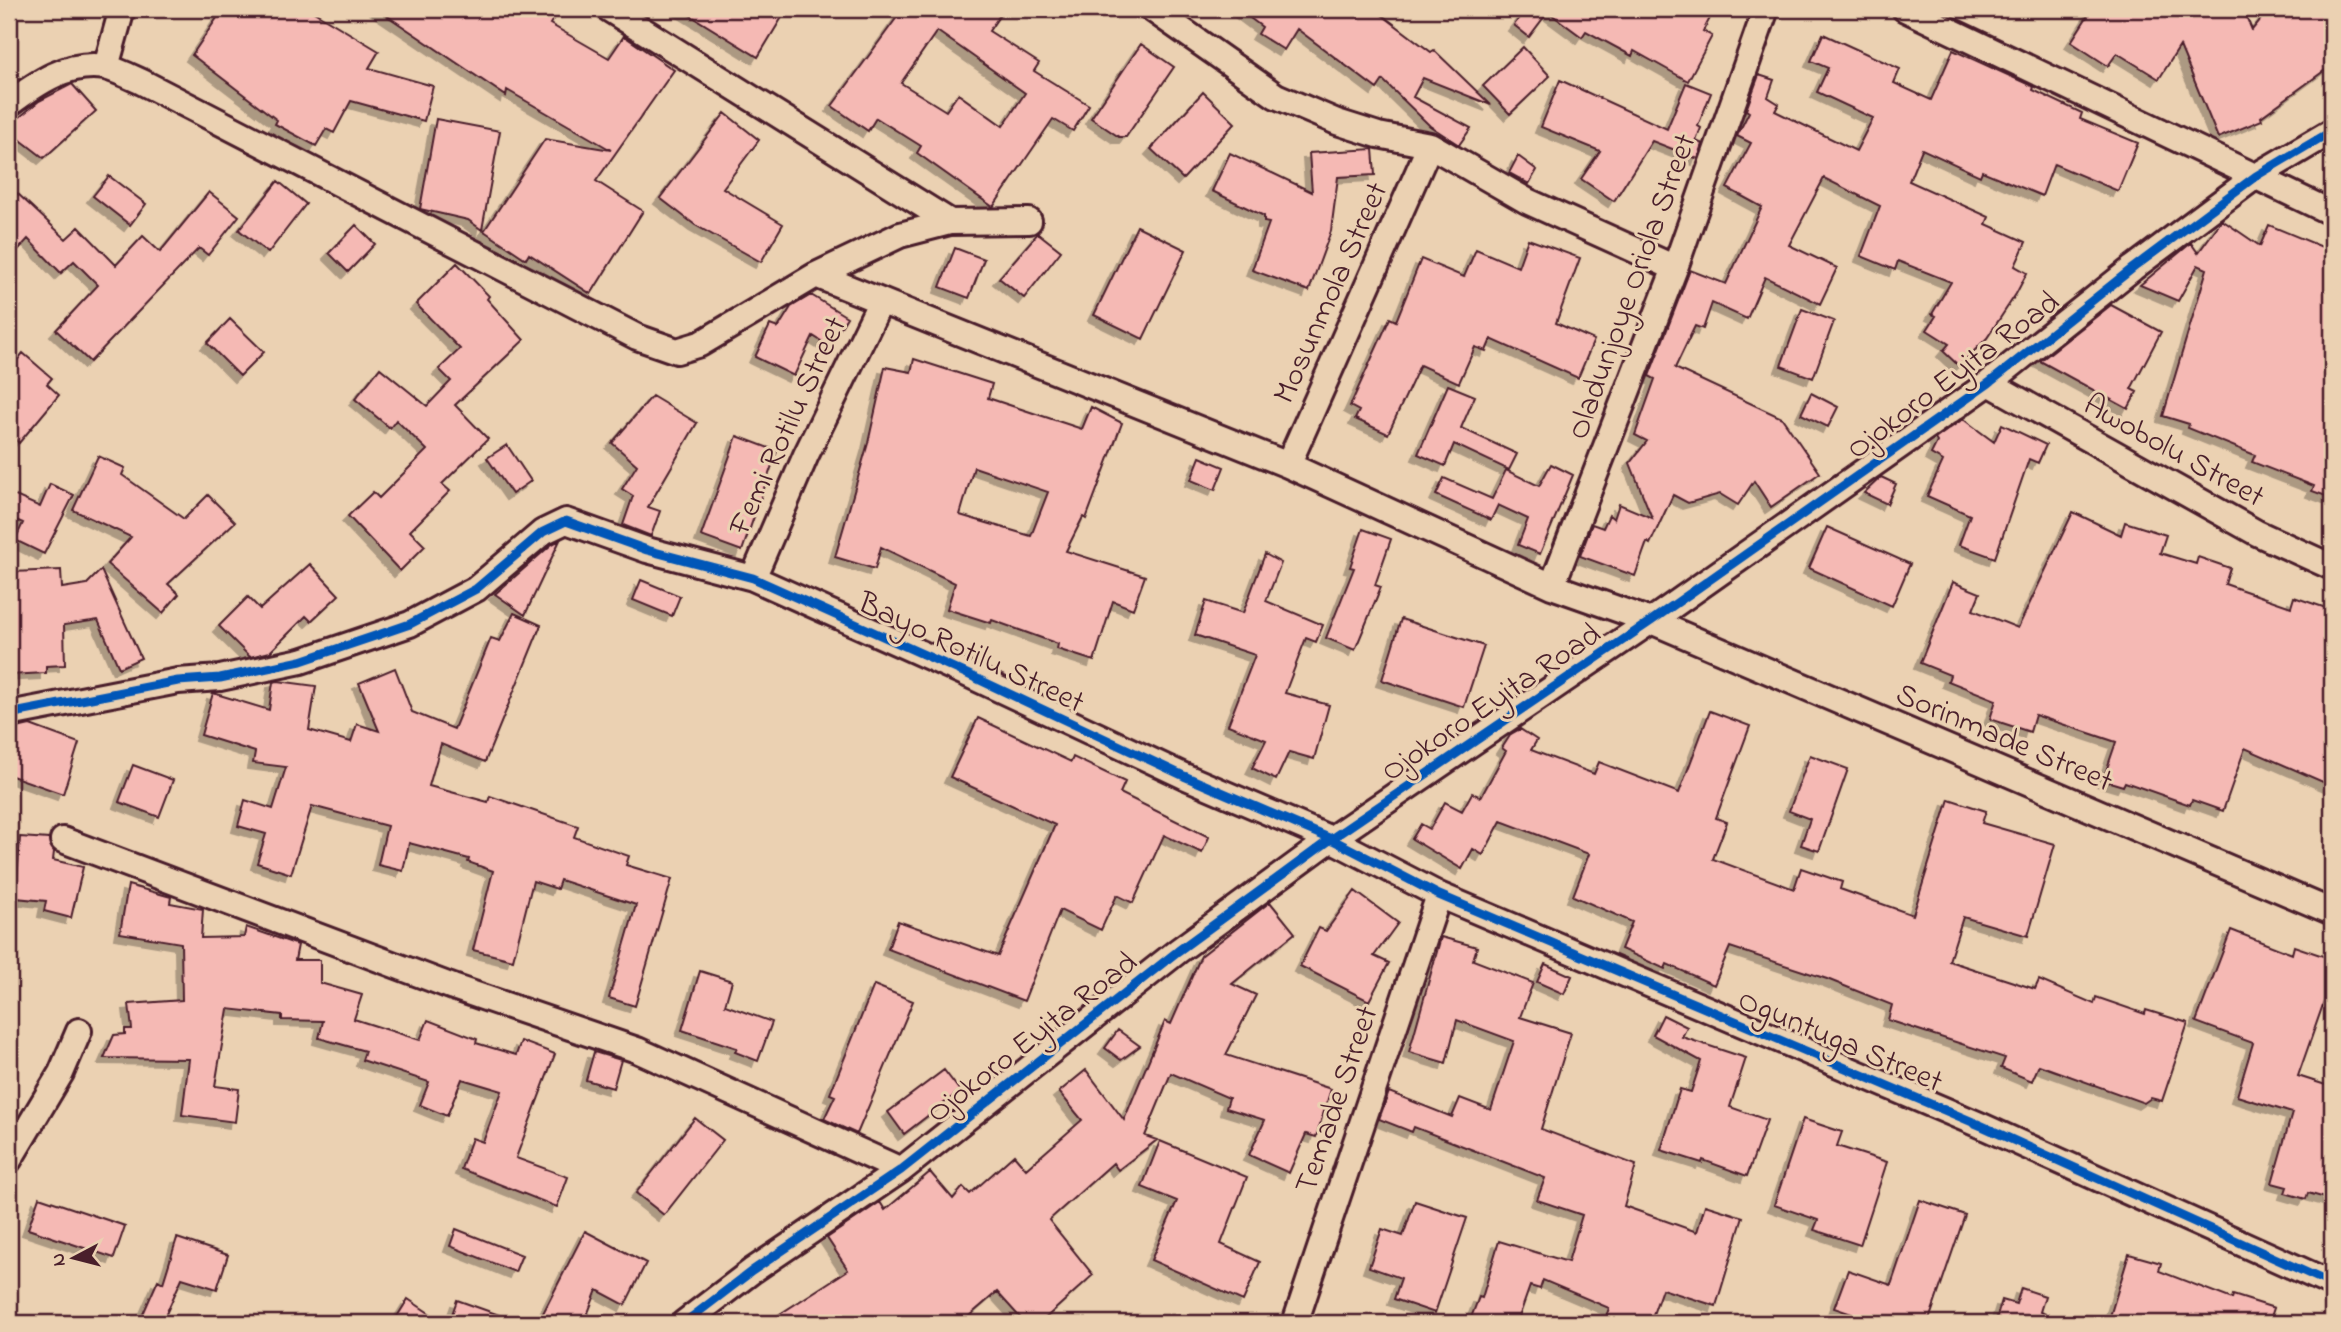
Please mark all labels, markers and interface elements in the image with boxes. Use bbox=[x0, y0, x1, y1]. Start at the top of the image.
street label: Oladunjoye Oriola Street bbox=[1556, 127, 1711, 447]
street label: Mosunmola Street bbox=[1262, 175, 1402, 412]
street label: Ojokoro Eyita Road bbox=[1837, 281, 2071, 473]
street label: Femi Rotilu Street bbox=[717, 309, 861, 545]
street label: Awobolu Street bbox=[2074, 383, 2273, 521]
street label: Bayo Rotilu Street bbox=[849, 581, 1092, 727]
street label: Ojokoro Eyita Road bbox=[1372, 613, 1612, 795]
street label: Sorinmade Street bbox=[1888, 672, 2120, 806]
street label: Ojokoro Eyita Road bbox=[917, 941, 1149, 1136]
street label: Oguntuga Street bbox=[1730, 978, 1950, 1107]
street label: Temade Street bbox=[1284, 1000, 1392, 1200]
north arrow bbox=[38, 1224, 108, 1294]
text: N bbox=[45, 1252, 74, 1268]

